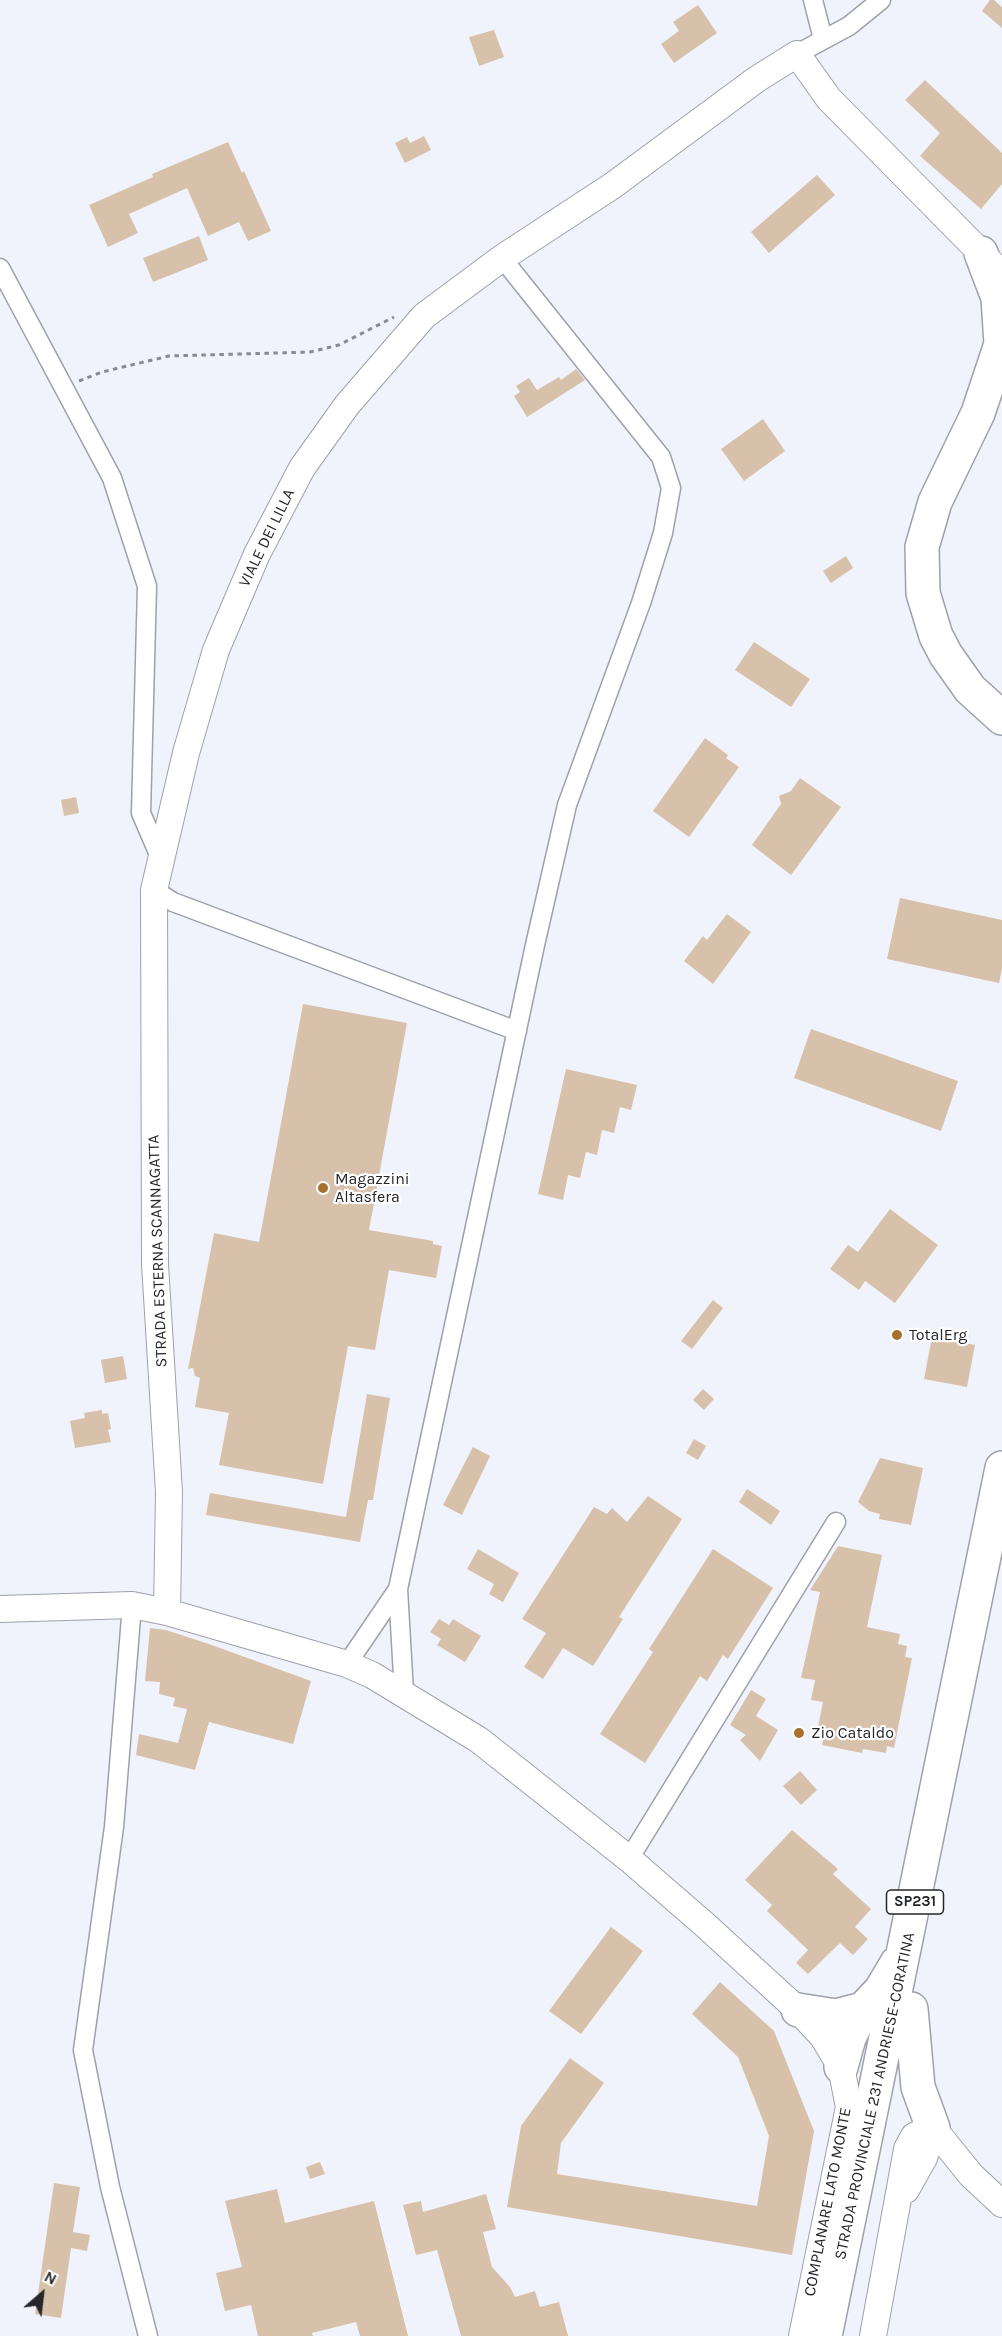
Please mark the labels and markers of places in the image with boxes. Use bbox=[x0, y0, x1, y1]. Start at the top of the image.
place label: Magazzini Altasfera bbox=[335, 1169, 410, 1207]
marker: Magazzini Altasfera bbox=[316, 1181, 330, 1195]
place label: TotalErg bbox=[909, 1325, 967, 1345]
marker: TotalErg bbox=[890, 1328, 904, 1342]
place label: Zio Cataldo bbox=[811, 1723, 894, 1743]
marker: Zio Cataldo bbox=[792, 1726, 806, 1740]

